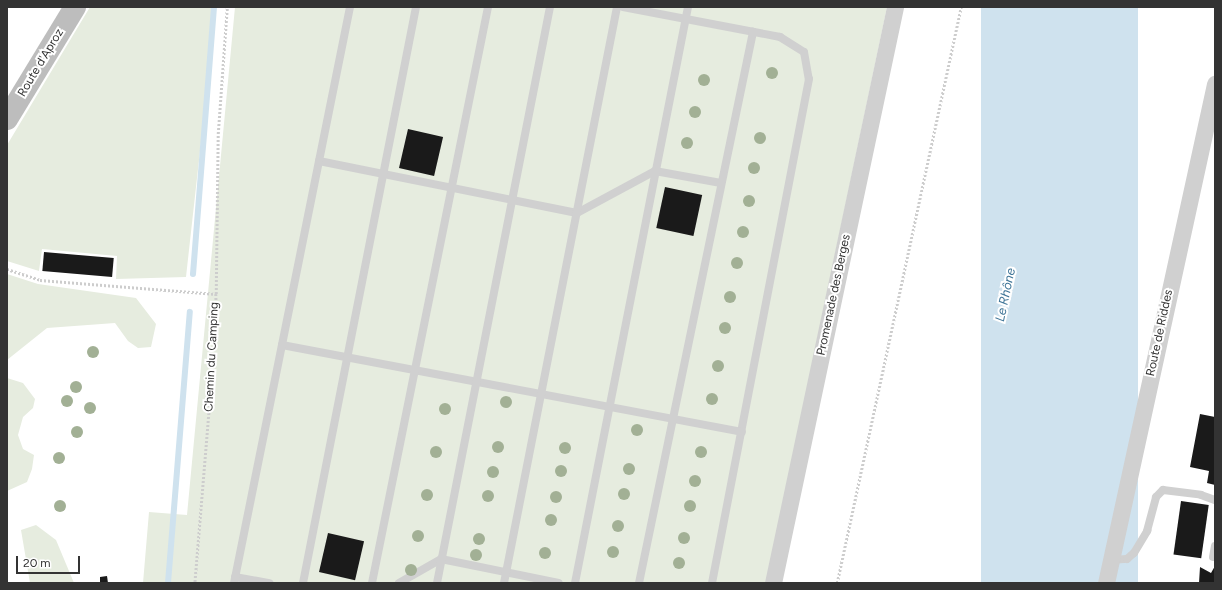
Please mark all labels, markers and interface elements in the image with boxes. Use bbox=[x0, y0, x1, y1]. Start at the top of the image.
street label: Route d'Aproz bbox=[15, 26, 67, 100]
street label: Promenade des Berges bbox=[814, 233, 854, 357]
water label: Le Rhône bbox=[993, 267, 1019, 323]
street label: Route de Riddes bbox=[1144, 288, 1176, 378]
street label: Chemin du Camping bbox=[202, 302, 222, 412]
scale bar bbox=[18, 548, 82, 574]
text: 20 m bbox=[23, 556, 51, 570]

